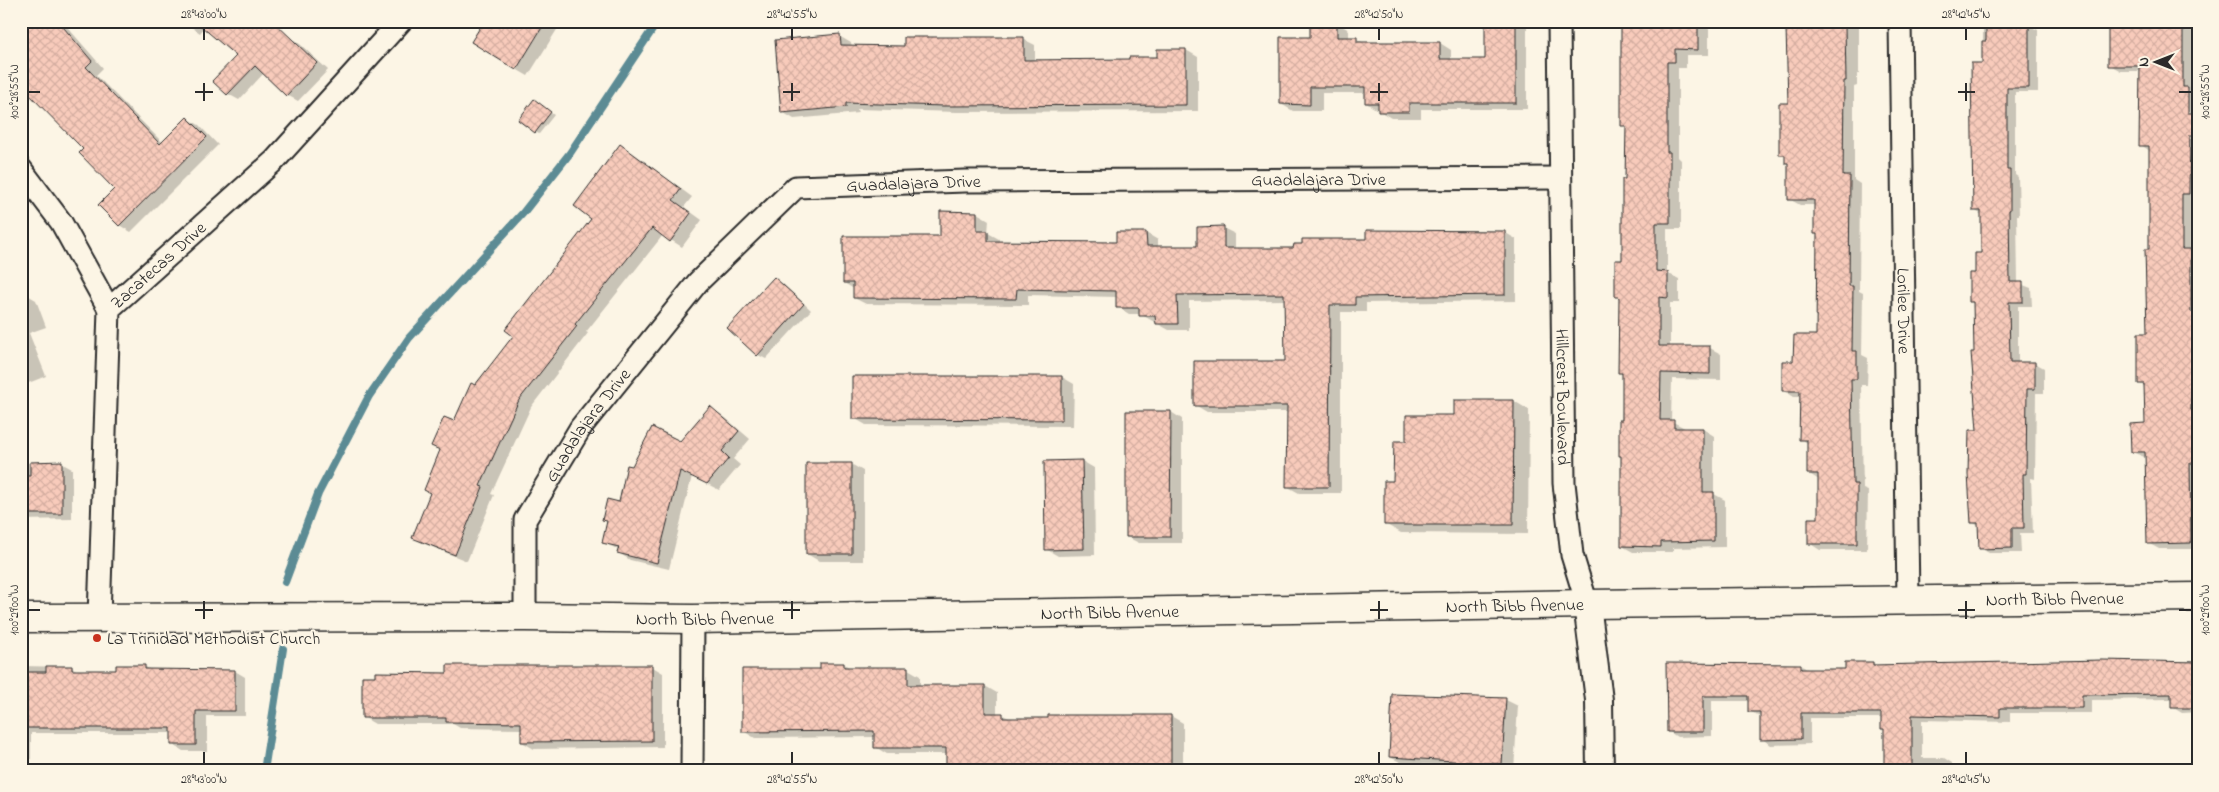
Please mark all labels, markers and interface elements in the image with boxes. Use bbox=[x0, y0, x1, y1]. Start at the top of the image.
text: 28°43'00"N bbox=[181, 6, 227, 24]
text: 28°42'55"N bbox=[767, 6, 817, 24]
text: 28°42'50"N bbox=[1355, 6, 1403, 24]
text: 28°42'45"N bbox=[1942, 6, 1990, 24]
north arrow bbox=[2132, 38, 2182, 88]
text: N bbox=[2134, 57, 2155, 67]
text: 100°28'55"W bbox=[6, 65, 24, 119]
text: 100°28'55"W bbox=[2197, 65, 2215, 119]
street label: Guadalajara Drive bbox=[1251, 168, 1387, 195]
street label: Guadalajara Drive bbox=[846, 170, 982, 200]
street label: Zacatecas Drive bbox=[106, 216, 214, 317]
street label: Lorilee Drive bbox=[1888, 268, 1916, 355]
street label: Hillcrest Boulevard bbox=[1547, 329, 1575, 465]
street label: Guadalajara Drive bbox=[540, 363, 639, 488]
text: 100°29'00"W bbox=[6, 585, 24, 635]
text: 100°29'00"W bbox=[2197, 585, 2215, 635]
street label: North Bibb Avenue bbox=[1985, 587, 2125, 614]
street label: North Bibb Avenue bbox=[1445, 593, 1585, 621]
street label: North Bibb Avenue bbox=[1041, 600, 1180, 628]
street label: North Bibb Avenue bbox=[636, 607, 775, 634]
place label: La Trinidad Methodist Church bbox=[107, 627, 320, 653]
marker: La Trinidad Methodist Church bbox=[91, 632, 103, 644]
text: 28°43'00"N bbox=[181, 771, 227, 789]
text: 28°42'55"N bbox=[767, 771, 817, 789]
text: 28°42'50"N bbox=[1355, 771, 1403, 789]
text: 28°42'45"N bbox=[1942, 771, 1990, 789]

